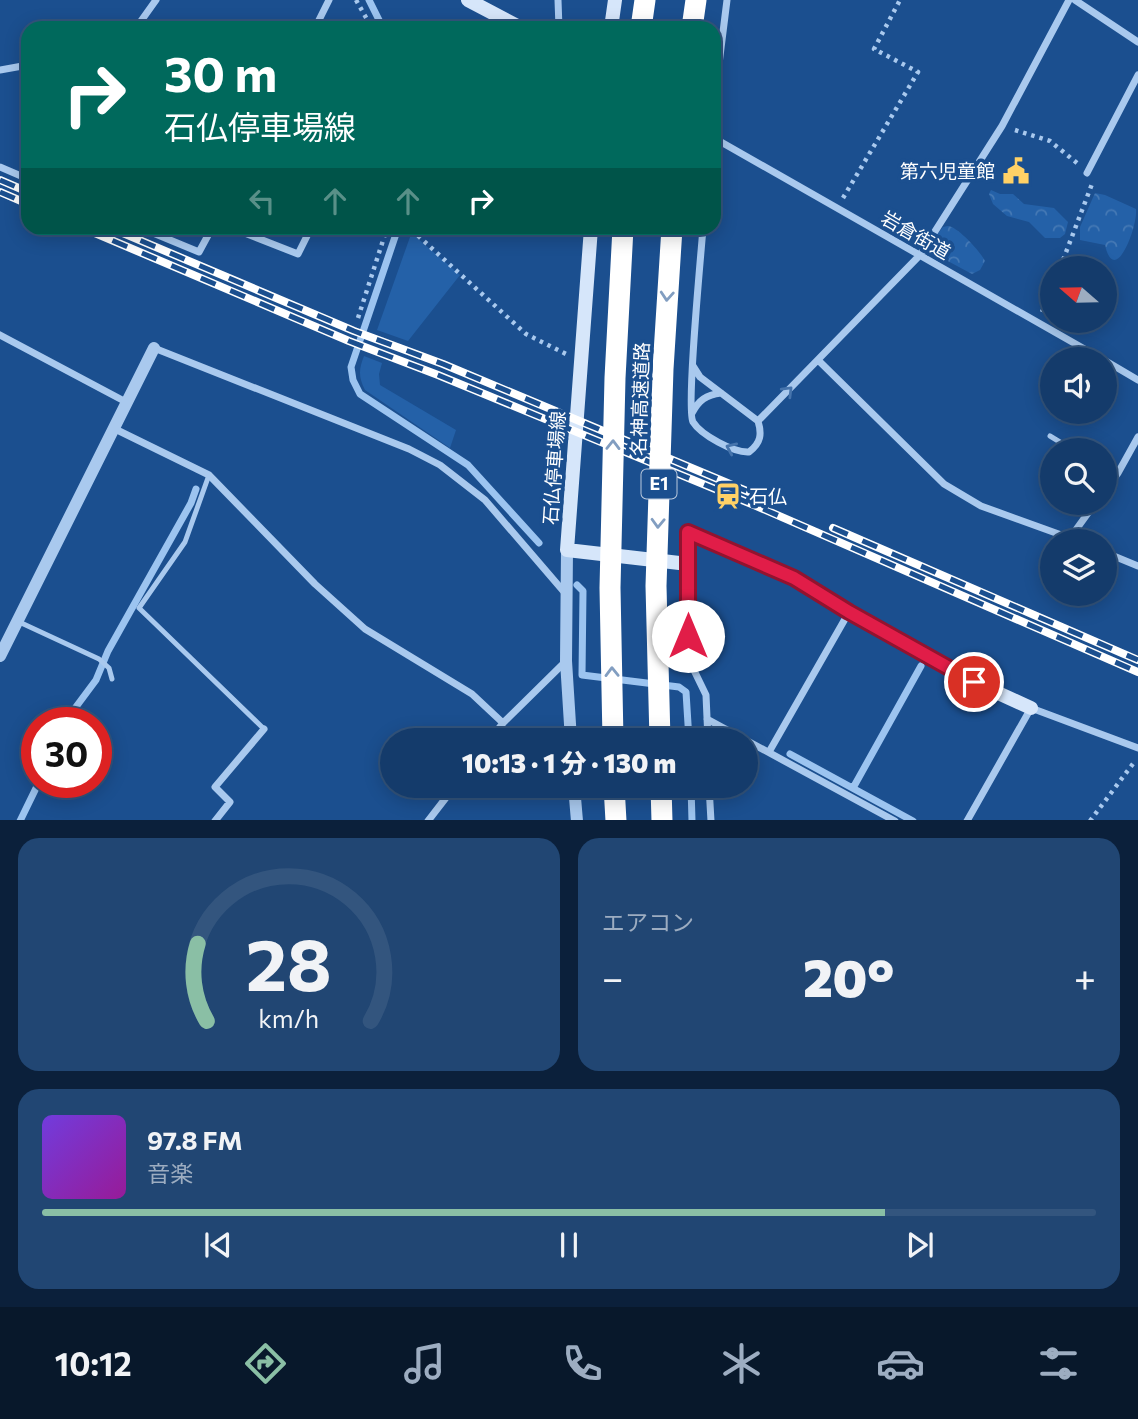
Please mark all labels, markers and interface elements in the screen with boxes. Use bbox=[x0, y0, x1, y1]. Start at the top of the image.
text: 30 m bbox=[164, 42, 277, 102]
icon: right bbox=[49, 49, 140, 140]
text: 石仏停車場線 bbox=[164, 106, 356, 146]
public building icon: 第六児童館 bbox=[1001, 156, 1031, 186]
place label: 第六児童館 bbox=[900, 159, 995, 182]
icon: left bbox=[243, 182, 281, 220]
icon: ahead bbox=[316, 182, 354, 220]
icon: ahead bbox=[389, 182, 427, 220]
icon: right bbox=[462, 182, 500, 220]
street label: 岩倉街道 bbox=[878, 206, 955, 264]
north arrow bbox=[1040, 256, 1116, 332]
map controls bbox=[1040, 256, 1117, 606]
one-way arrow bbox=[660, 290, 675, 301]
street label: 名神高速道路 bbox=[626, 342, 653, 456]
button: sound bbox=[1040, 347, 1117, 424]
one-way arrow bbox=[780, 386, 793, 399]
street label: 石仏停車場線 bbox=[538, 410, 569, 526]
button: search bbox=[1040, 438, 1117, 515]
one-way arrow bbox=[606, 439, 621, 450]
one-way arrow bbox=[726, 442, 738, 456]
road number: E1 bbox=[642, 470, 676, 498]
station icon: 石仏 bbox=[713, 481, 743, 511]
place label: 石仏 bbox=[749, 484, 787, 507]
one-way arrow bbox=[651, 518, 666, 529]
button: layers bbox=[1040, 529, 1117, 606]
position arrow bbox=[651, 599, 725, 673]
pin bbox=[944, 652, 1004, 712]
icon: arrive bbox=[955, 663, 993, 701]
one-way arrow bbox=[604, 666, 620, 677]
speed limit sign: 30 bbox=[21, 707, 112, 798]
text: 10:13 · 1 分 · 130 m bbox=[462, 747, 676, 778]
text: エアコン bbox=[602, 908, 694, 936]
text: 28 bbox=[246, 917, 332, 1006]
text: 20° bbox=[803, 944, 894, 1008]
text: − bbox=[602, 953, 624, 1000]
text: + bbox=[1074, 953, 1096, 1000]
text: km/h bbox=[259, 1002, 319, 1032]
text: 97.8 FM bbox=[147, 1124, 243, 1155]
text: 音楽 bbox=[147, 1159, 193, 1187]
icon: previous bbox=[199, 1226, 237, 1264]
icon: pause bbox=[550, 1226, 588, 1264]
icon: next bbox=[901, 1226, 939, 1264]
icon: directions bbox=[241, 1339, 290, 1388]
icon: music bbox=[400, 1339, 449, 1388]
icon: phone bbox=[558, 1339, 607, 1388]
icon: climate bbox=[717, 1339, 766, 1388]
icon: car bbox=[876, 1339, 925, 1388]
icon: filters bbox=[1034, 1339, 1083, 1388]
text: 10:12 bbox=[55, 1343, 132, 1383]

